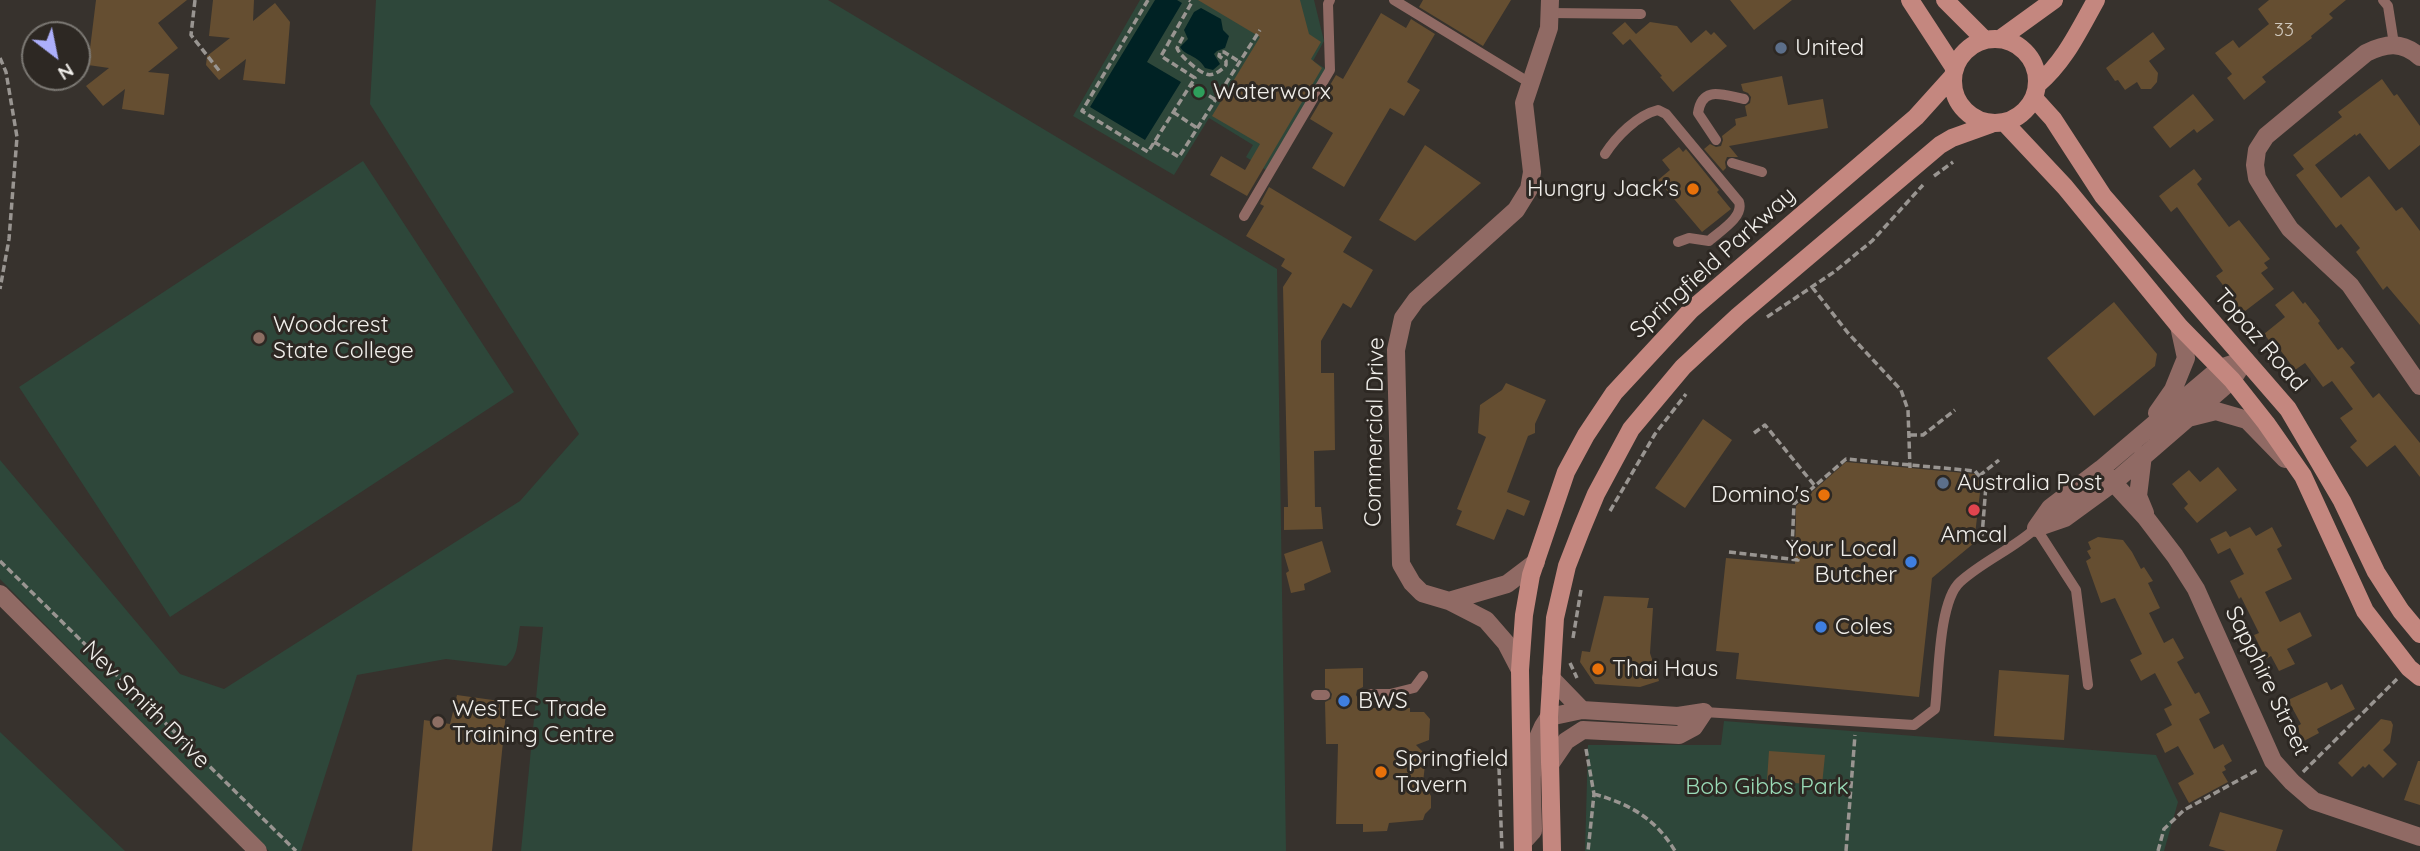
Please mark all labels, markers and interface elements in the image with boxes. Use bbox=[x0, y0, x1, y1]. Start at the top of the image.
house number: 33 bbox=[2274, 19, 2294, 41]
north arrow bbox=[21, 21, 91, 91]
place label: United bbox=[1795, 34, 1864, 62]
marker: United bbox=[1773, 40, 1789, 56]
text: N bbox=[54, 58, 78, 86]
place label: Waterworx bbox=[1213, 78, 1331, 106]
marker: Waterworx bbox=[1191, 84, 1207, 100]
place label: Hungry Jack's bbox=[1527, 175, 1679, 203]
marker: Hungry Jack's bbox=[1685, 181, 1701, 197]
street label: Springfield Parkway bbox=[1625, 182, 1801, 344]
street label: Topaz Road bbox=[2208, 283, 2312, 397]
place label: Woodcrest State College bbox=[273, 311, 414, 365]
marker: Woodcrest State College bbox=[251, 330, 267, 346]
street label: Commercial Drive bbox=[1360, 337, 1390, 527]
place label: Australia Post bbox=[1957, 469, 2102, 497]
marker: Australia Post bbox=[1935, 475, 1951, 491]
place label: Domino's bbox=[1711, 481, 1810, 509]
marker: Domino's bbox=[1816, 487, 1832, 503]
marker: Amcal bbox=[1966, 502, 1982, 518]
place label: Amcal bbox=[1941, 521, 2007, 549]
place label: Your Local Butcher bbox=[1786, 535, 1897, 589]
marker: Your Local Butcher bbox=[1903, 554, 1919, 570]
street label: Sapphire Street bbox=[2219, 602, 2315, 760]
place label: Coles bbox=[1835, 613, 1893, 641]
marker: Coles bbox=[1813, 619, 1829, 635]
street label: Nev Smith Drive bbox=[76, 635, 216, 775]
place label: Thai Haus bbox=[1612, 655, 1718, 683]
marker: Thai Haus bbox=[1590, 661, 1606, 677]
place label: BWS bbox=[1358, 687, 1408, 715]
marker: BWS bbox=[1336, 693, 1352, 709]
place label: WesTEC Trade Training Centre bbox=[452, 695, 615, 749]
marker: WesTEC Trade Training Centre bbox=[430, 714, 446, 730]
place label: Springfield Tavern bbox=[1395, 745, 1508, 799]
marker: Springfield Tavern bbox=[1373, 764, 1389, 780]
park label: Bob Gibbs Park bbox=[1685, 773, 1849, 801]

